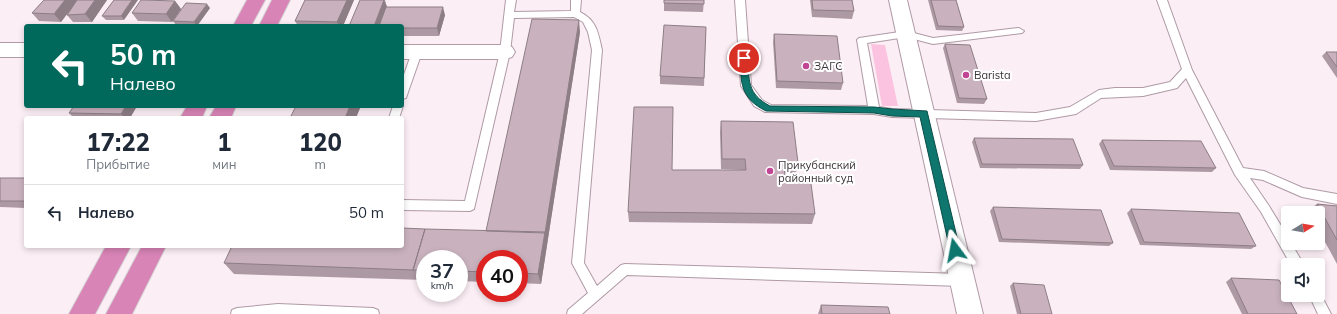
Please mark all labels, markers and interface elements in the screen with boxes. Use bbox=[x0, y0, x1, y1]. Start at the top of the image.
text: 50 m bbox=[110, 37, 176, 72]
icon: left bbox=[44, 40, 96, 92]
pin bbox=[727, 41, 761, 75]
icon: arrive bbox=[733, 47, 755, 69]
place label: ЗАГС bbox=[814, 59, 843, 73]
marker: ЗАГС bbox=[801, 61, 811, 71]
place label: Barista bbox=[974, 68, 1011, 82]
marker: Barista bbox=[961, 70, 971, 80]
text: Налево bbox=[110, 72, 176, 95]
text: 17:22 bbox=[86, 127, 150, 157]
text: 1 bbox=[217, 127, 232, 157]
text: 120 bbox=[299, 127, 342, 157]
text: Прибытие bbox=[86, 156, 150, 172]
text: мин bbox=[212, 156, 236, 172]
text: m bbox=[315, 156, 326, 172]
place label: Прикубанский районный суд bbox=[778, 158, 856, 185]
marker: Прикубанский районный суд bbox=[765, 166, 775, 176]
icon: left bbox=[44, 202, 66, 224]
text: Налево bbox=[78, 203, 134, 222]
text: 50 m bbox=[349, 203, 384, 222]
north arrow bbox=[1281, 206, 1325, 250]
map controls bbox=[1281, 206, 1325, 302]
position arrow bbox=[934, 229, 976, 271]
speed limit sign: 40 bbox=[476, 250, 528, 302]
text: 37 bbox=[430, 258, 454, 283]
button: sound bbox=[1281, 258, 1325, 302]
text: km/h bbox=[431, 279, 453, 292]

